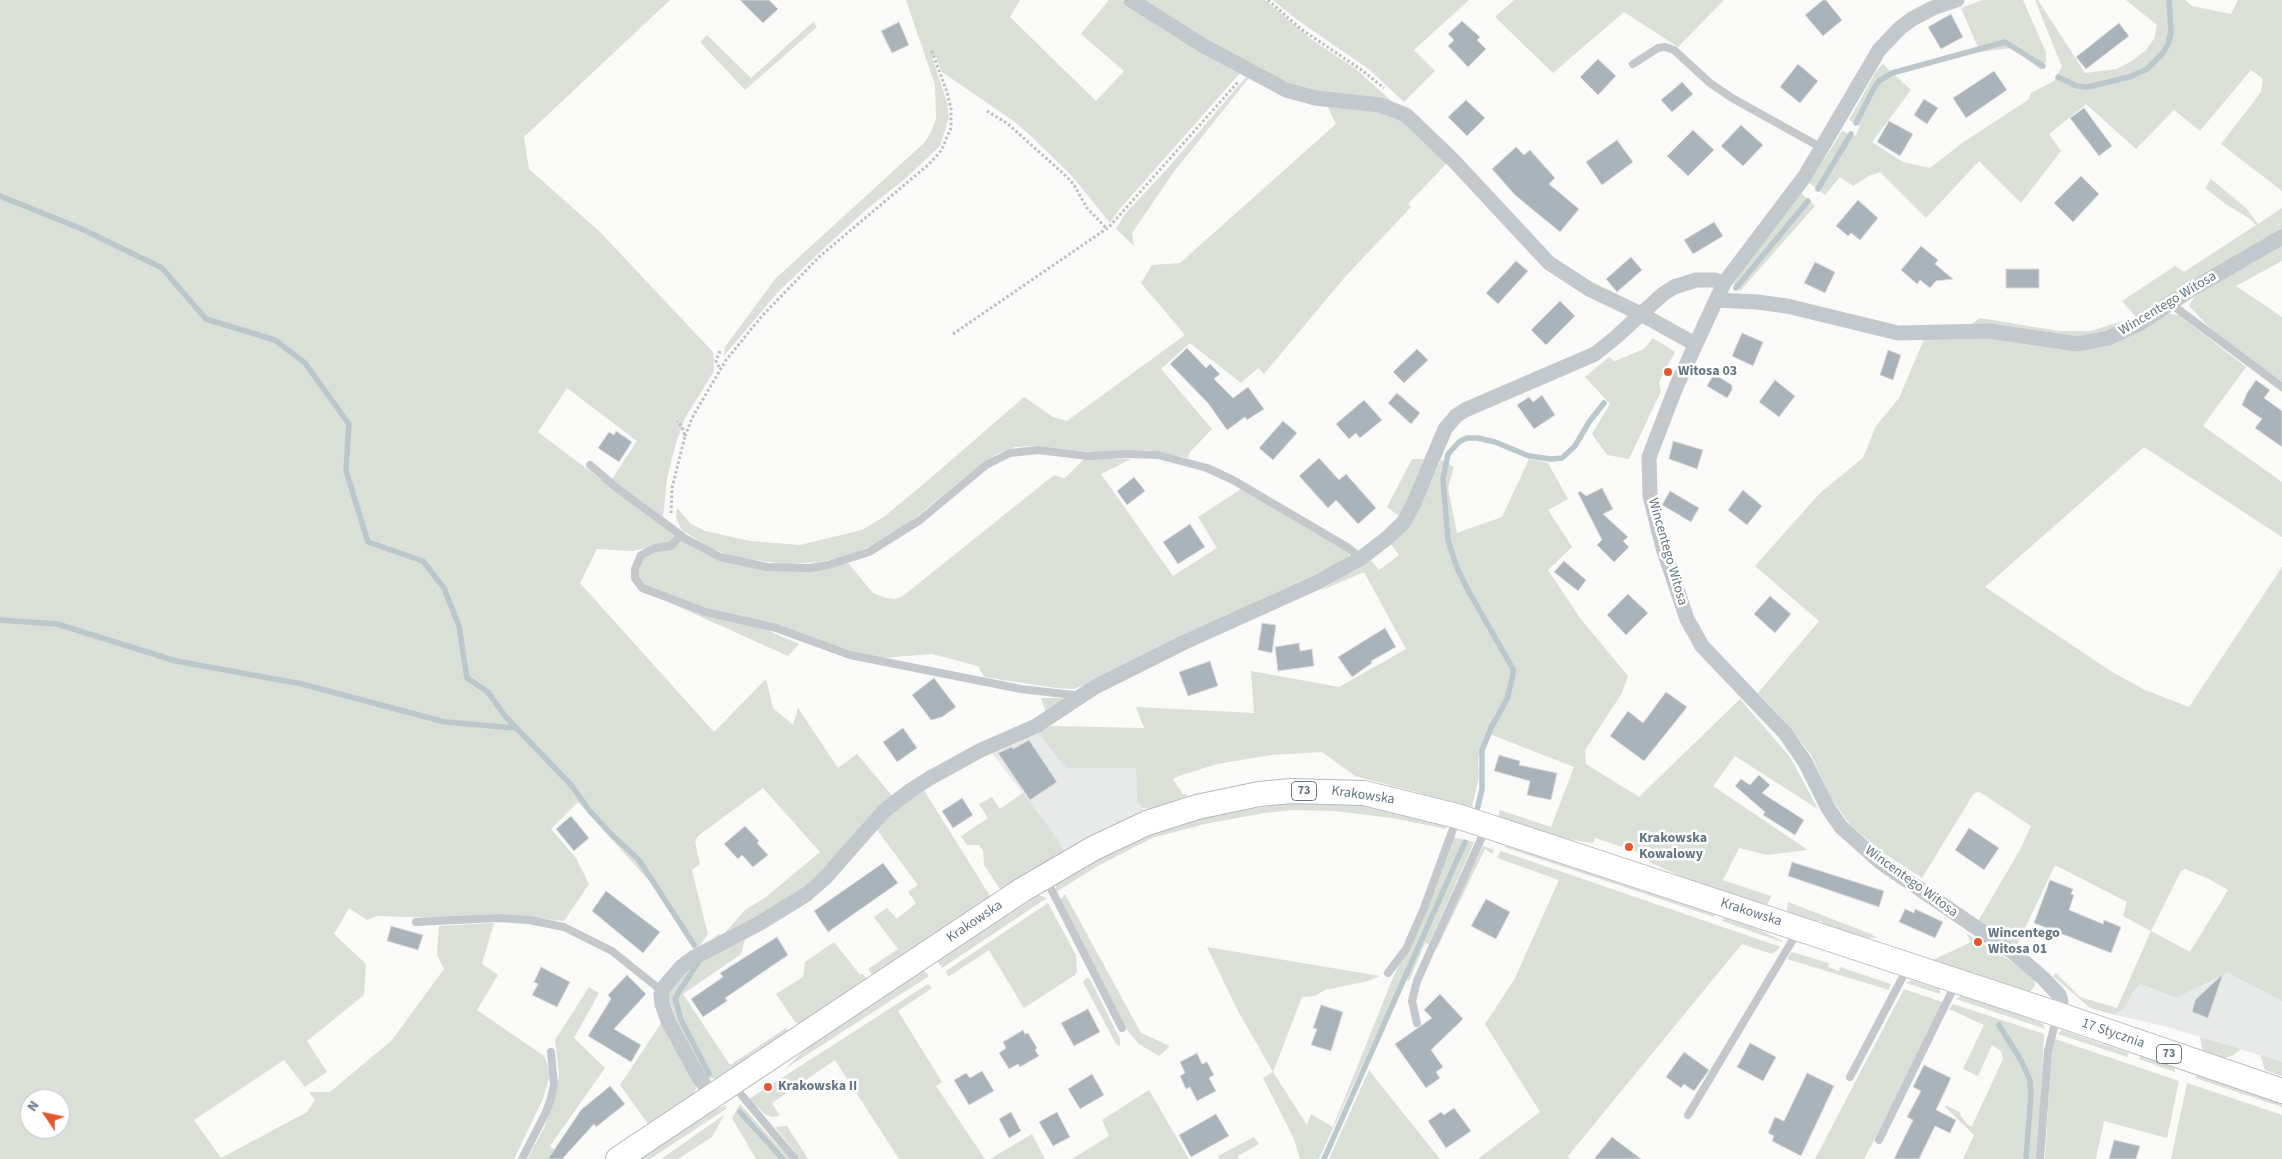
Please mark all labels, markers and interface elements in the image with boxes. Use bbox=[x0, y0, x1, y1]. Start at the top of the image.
street label: Wincentego Witosa bbox=[2116, 268, 2220, 340]
place label: Witosa 03 bbox=[1678, 364, 1737, 380]
marker: Witosa 03 bbox=[1662, 366, 1674, 378]
street label: Wincentego Witosa bbox=[1644, 496, 1690, 608]
road number: 73 bbox=[1292, 781, 1316, 800]
street label: Krakowska bbox=[1330, 783, 1396, 809]
place label: Krakowska Kowalowy bbox=[1639, 831, 1707, 864]
marker: Krakowska Kowalowy bbox=[1623, 841, 1635, 853]
street label: Wincentego Witosa bbox=[1861, 843, 1961, 921]
street label: Krakowska bbox=[1718, 895, 1784, 931]
street label: Krakowska bbox=[944, 897, 1006, 947]
place label: Wincentego Witosa 01 bbox=[1988, 926, 2060, 959]
marker: Wincentego Witosa 01 bbox=[1972, 936, 1984, 948]
street label: 17 Stycznia bbox=[2079, 1015, 2147, 1053]
road number: 73 bbox=[2156, 1044, 2182, 1064]
place label: Krakowska II bbox=[778, 1079, 857, 1095]
marker: Krakowska II bbox=[762, 1081, 774, 1093]
north arrow bbox=[20, 1089, 70, 1139]
text: N bbox=[22, 1097, 44, 1116]

